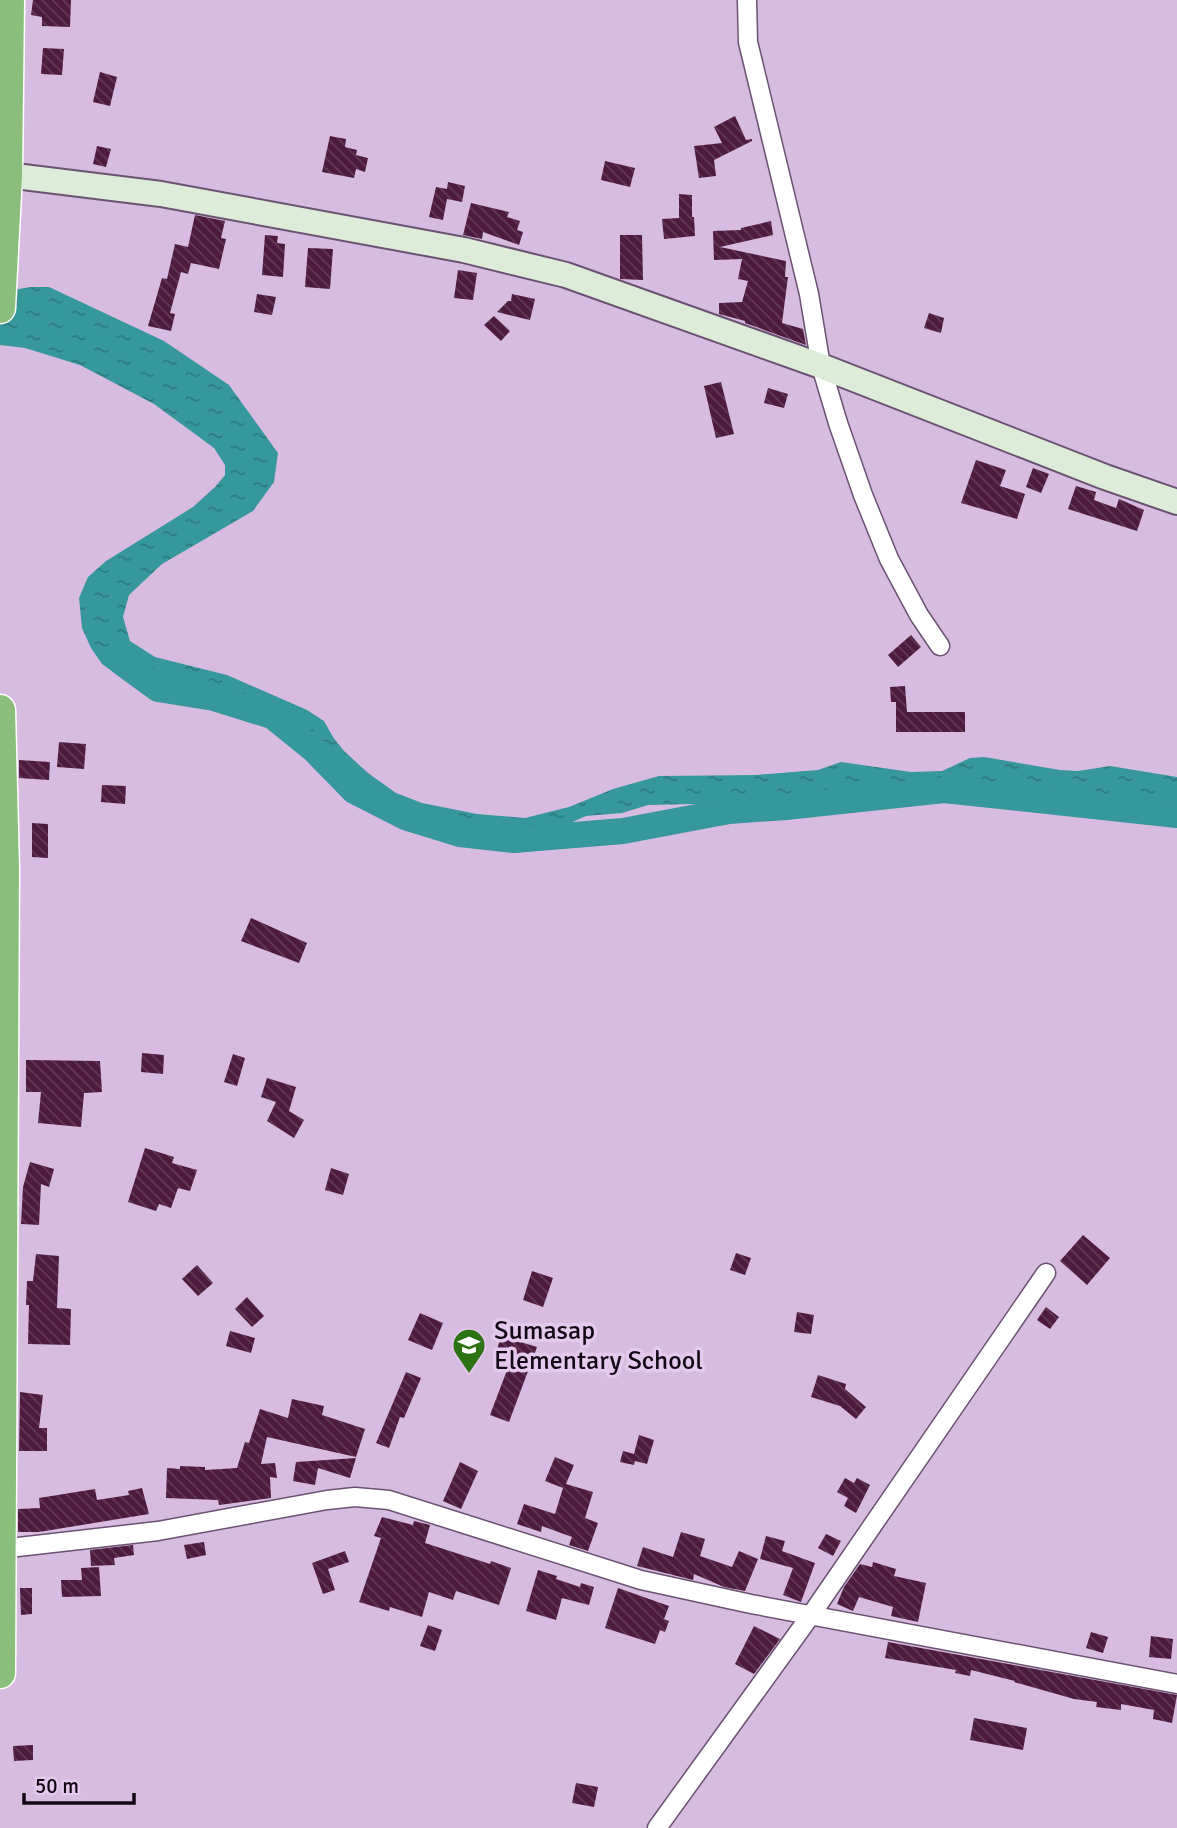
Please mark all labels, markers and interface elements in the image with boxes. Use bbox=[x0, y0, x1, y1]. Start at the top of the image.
place label: Sumasap Elementary School bbox=[494, 1315, 703, 1377]
school or university icon: Sumasap Elementary School bbox=[450, 1326, 488, 1375]
scale bar bbox=[24, 1762, 135, 1806]
text: 50 m bbox=[35, 1773, 79, 1799]

